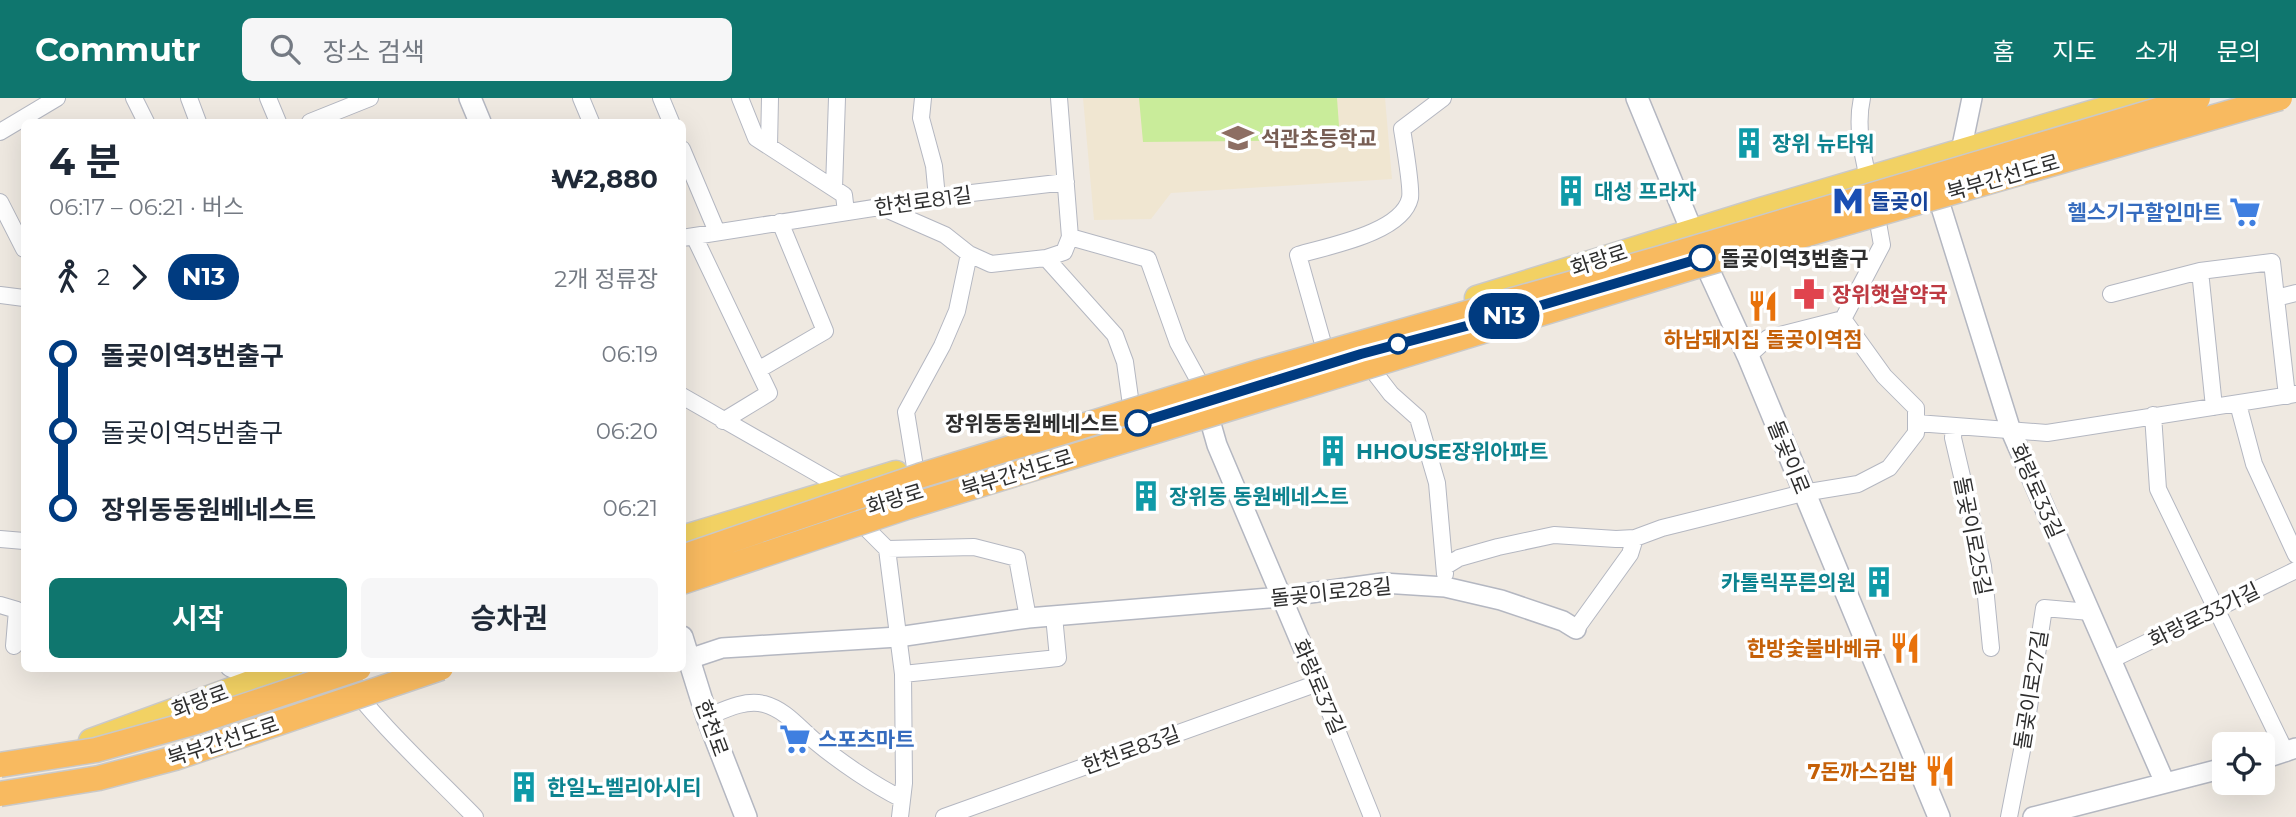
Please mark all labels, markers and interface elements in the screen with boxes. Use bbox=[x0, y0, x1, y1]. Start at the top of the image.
search box bbox=[242, 18, 732, 81]
text: Commutr bbox=[35, 29, 200, 69]
icon: search bbox=[266, 30, 304, 68]
text: 장소 검색 bbox=[322, 36, 425, 68]
text: 홈 bbox=[1992, 37, 2014, 66]
text: 지도 bbox=[2052, 37, 2097, 66]
text: 소개 bbox=[2135, 37, 2179, 66]
text: 문의 bbox=[2217, 37, 2261, 66]
school or university icon: 석관초등학교 bbox=[1221, 121, 1255, 155]
place label: 석관초등학교 bbox=[1261, 126, 1377, 151]
building icon: 장위 뉴타워 bbox=[1732, 126, 1766, 160]
place label: 장위 뉴타워 bbox=[1772, 131, 1875, 156]
text: 4 분 bbox=[49, 138, 121, 185]
street label: 북부간선도로 bbox=[1944, 149, 2062, 205]
text: ₩2,880 bbox=[551, 163, 658, 195]
building icon: 대성 프라자 bbox=[1554, 174, 1588, 208]
place label: 대성 프라자 bbox=[1594, 179, 1697, 204]
street label: 한천로81길 bbox=[873, 182, 973, 220]
metro station icon: 돌곶이 bbox=[1831, 184, 1865, 218]
place label: 돌곶이 bbox=[1871, 189, 1929, 214]
text: 06:17 – 06:21 · 버스 bbox=[49, 193, 244, 221]
supermarket icon: 헬스기구할인마트 bbox=[2228, 195, 2262, 229]
place label: 헬스기구할인마트 bbox=[2067, 200, 2222, 225]
street label: 화랑로 bbox=[1568, 239, 1630, 281]
marker: 돌곶이역3번출구 bbox=[1689, 245, 1715, 271]
place label: 돌곶이역3번출구 bbox=[1721, 246, 1869, 271]
icon: walk bbox=[49, 258, 87, 296]
icon: forward bbox=[120, 258, 158, 296]
text: N13 bbox=[182, 262, 225, 291]
text: 2 bbox=[97, 263, 110, 291]
text: 2개 정류장 bbox=[554, 265, 658, 293]
pharmacy icon: 장위햇살약국 bbox=[1792, 277, 1826, 311]
place label: 장위햇살약국 bbox=[1832, 282, 1948, 307]
restaurant icon: 하남돼지집 돌곶이역점 bbox=[1746, 289, 1780, 323]
line badge: N13 bbox=[1464, 293, 1544, 339]
text: N13 bbox=[1482, 301, 1526, 330]
place label: 하남돼지집 돌곶이역점 bbox=[1663, 327, 1863, 352]
unlabelled marker bbox=[1388, 334, 1408, 354]
text: 돌곶이역3번출구 bbox=[101, 340, 284, 372]
text: 06:19 bbox=[602, 340, 658, 368]
marker: 장위동동원베네스트 bbox=[1125, 410, 1151, 436]
place label: 장위동동원베네스트 bbox=[945, 411, 1119, 436]
street label: 돌곶이로 bbox=[1763, 416, 1815, 498]
text: 돌곶이역5번출구 bbox=[101, 417, 283, 449]
text: 06:20 bbox=[596, 417, 658, 445]
building icon: HHOUSE장위아파트 bbox=[1316, 434, 1350, 468]
place label: HHOUSE장위아파트 bbox=[1356, 439, 1548, 464]
street label: 화랑로33길 bbox=[2005, 440, 2069, 542]
street label: 북부간선도로 bbox=[958, 444, 1076, 502]
street label: 돌곶이로25길 bbox=[1949, 475, 1997, 597]
street label: 화랑로 bbox=[864, 479, 926, 519]
building icon: 장위동 동원베네스트 bbox=[1129, 479, 1163, 513]
place label: 장위동 동원베네스트 bbox=[1169, 484, 1349, 509]
text: 장위동동원베네스트 bbox=[101, 494, 316, 526]
text: 06:21 bbox=[603, 494, 658, 522]
building icon: 카톨릭푸른의원 bbox=[1862, 565, 1896, 599]
place label: 카톨릭푸른의원 bbox=[1721, 570, 1856, 595]
street label: 돌곶이로28길 bbox=[1269, 573, 1393, 611]
street label: 화랑로33가길 bbox=[2145, 577, 2263, 653]
button: 시작 bbox=[49, 578, 347, 658]
button: 승차권 bbox=[361, 578, 658, 658]
street label: 돌곶이로27길 bbox=[2009, 628, 2053, 752]
restaurant icon: 한방숯불바베큐 bbox=[1888, 631, 1922, 665]
street label: 화랑로37길 bbox=[1288, 636, 1350, 738]
place label: 한방숯불바베큐 bbox=[1747, 636, 1882, 661]
street label: 화랑로 bbox=[168, 679, 232, 723]
street label: 한천로 bbox=[690, 696, 734, 760]
street label: 북부간선도로 bbox=[164, 711, 282, 771]
street label: 한천로83길 bbox=[1079, 721, 1183, 779]
supermarket icon: 스포츠마트 bbox=[778, 722, 812, 756]
place label: 스포츠마트 bbox=[818, 727, 915, 752]
map controls bbox=[2212, 732, 2275, 795]
button: locate bbox=[2212, 732, 2275, 795]
restaurant icon: 7돈까스김밥 bbox=[1923, 754, 1957, 788]
place label: 7돈까스김밥 bbox=[1807, 759, 1917, 784]
building icon: 한일노벨리아시티 bbox=[507, 770, 541, 804]
place label: 한일노벨리아시티 bbox=[547, 775, 702, 800]

